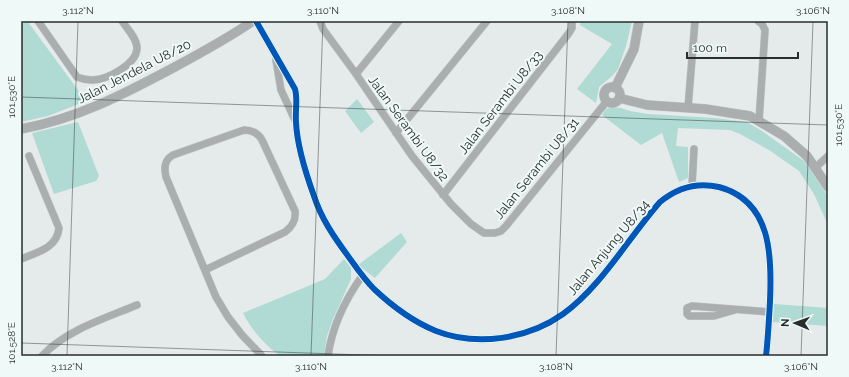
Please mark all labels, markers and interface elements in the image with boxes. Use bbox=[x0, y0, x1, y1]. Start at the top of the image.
text: 3.112°N bbox=[62, 5, 94, 16]
text: 3.110°N bbox=[307, 5, 339, 16]
text: 3.108°N bbox=[551, 5, 585, 16]
text: 3.106°N bbox=[796, 5, 830, 16]
scale bar bbox=[687, 34, 798, 60]
street label: Jalan Jendela U8/20 bbox=[75, 36, 193, 107]
text: 100 m bbox=[693, 41, 727, 55]
street label: Jalan Serambi U8/33 bbox=[455, 48, 545, 157]
street label: Jalan Serambi U8/32 bbox=[365, 73, 452, 184]
text: 101.530°E bbox=[6, 76, 17, 118]
text: 101.530°E bbox=[833, 104, 844, 146]
street label: Jalan Serambi U8/31 bbox=[491, 114, 582, 222]
street label: Jalan Anjung U8/34 bbox=[564, 197, 652, 298]
north arrow bbox=[775, 303, 815, 343]
text: N bbox=[779, 318, 792, 327]
text: 101.528°E bbox=[6, 322, 17, 364]
text: 3.112°N bbox=[51, 361, 83, 372]
text: 3.110°N bbox=[295, 361, 327, 372]
text: 3.108°N bbox=[539, 361, 573, 372]
text: 3.106°N bbox=[784, 361, 818, 372]

